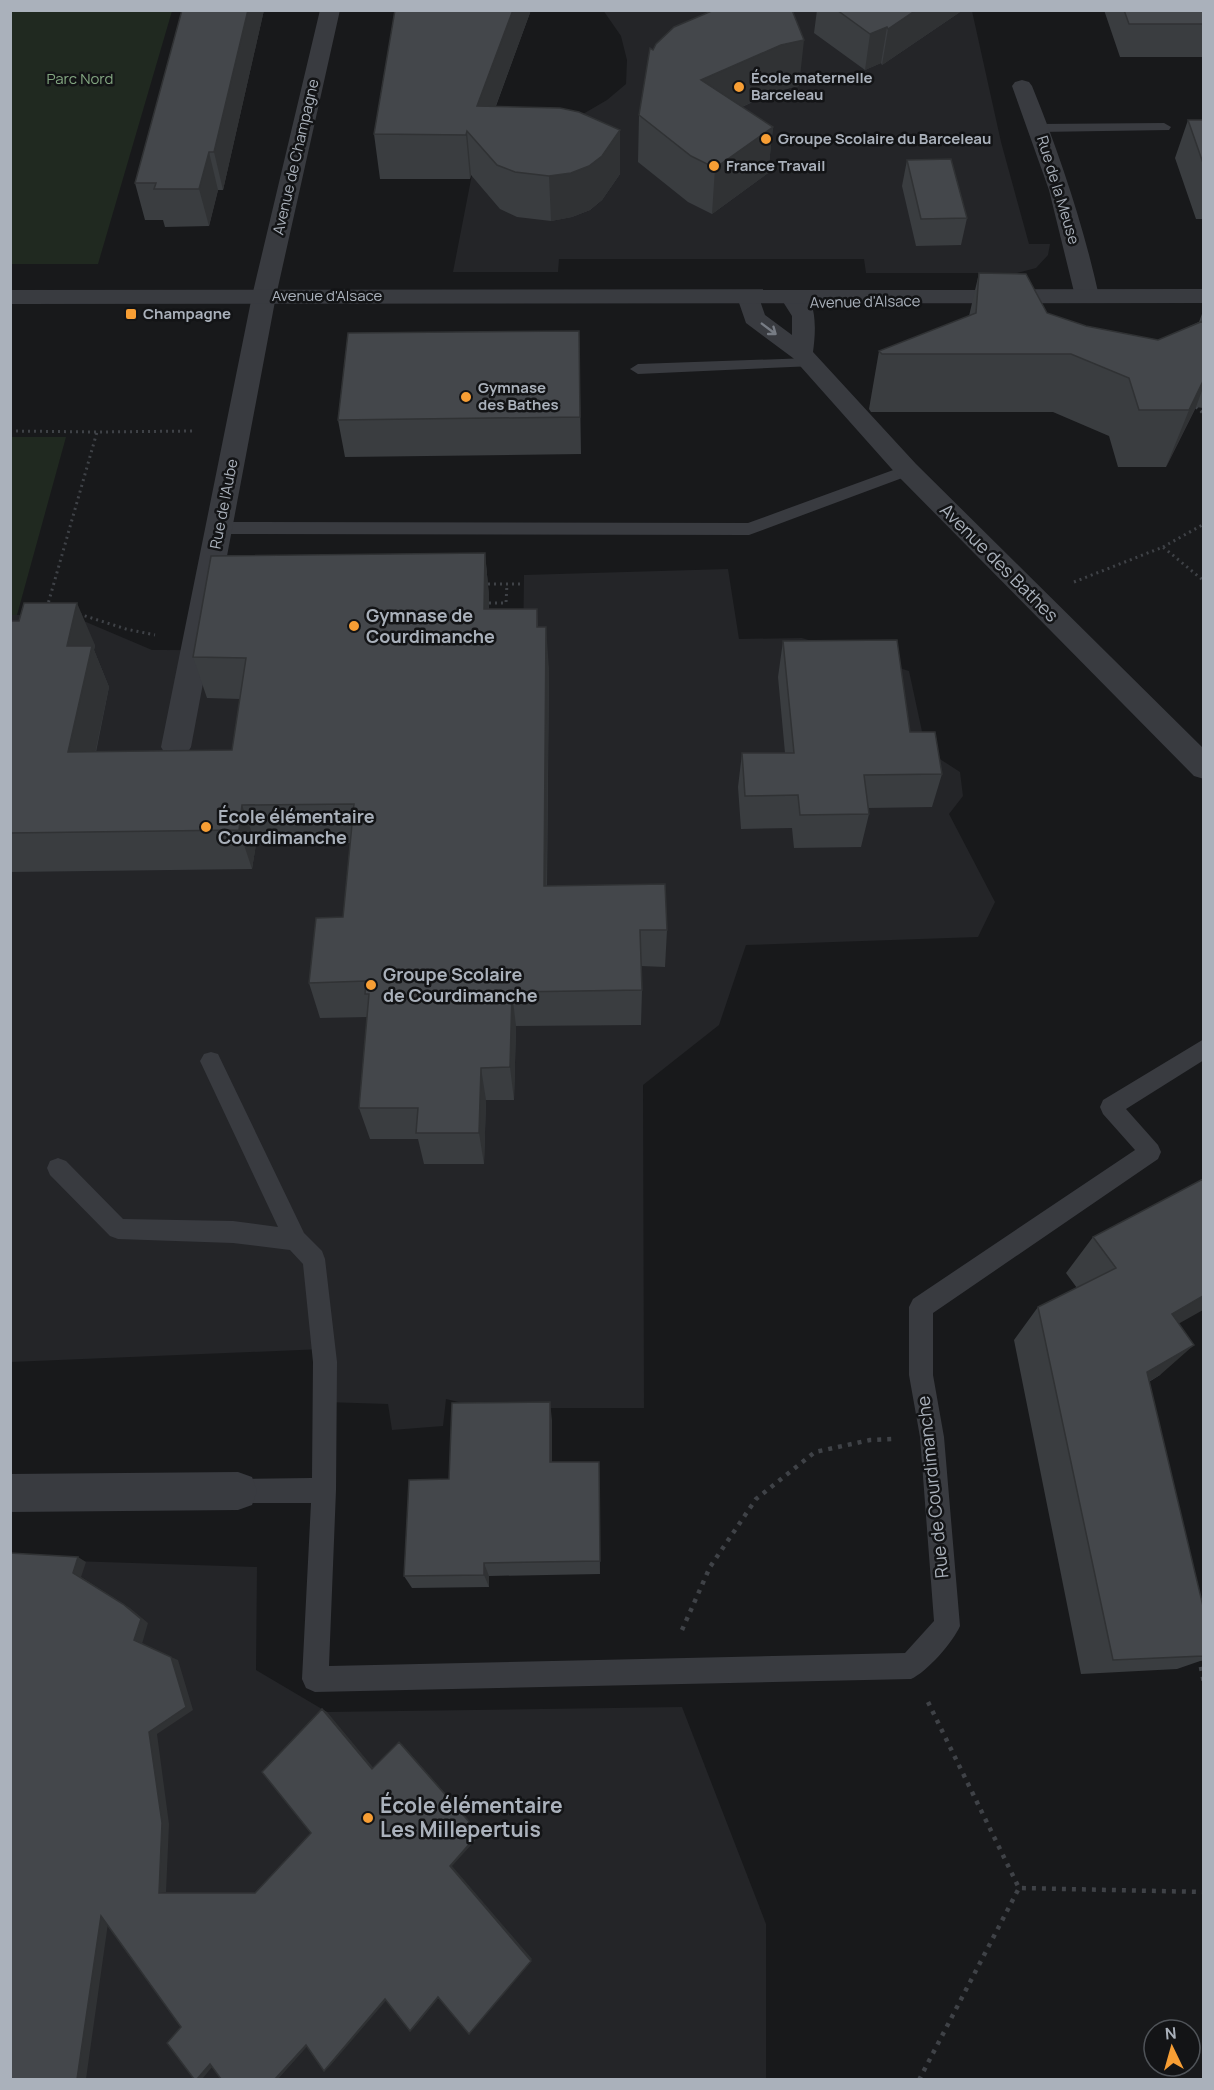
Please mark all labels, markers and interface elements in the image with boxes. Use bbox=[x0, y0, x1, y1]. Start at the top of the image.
place label: École maternelle Barceleau bbox=[751, 67, 873, 105]
park label: Parc Nord bbox=[47, 68, 113, 89]
street label: Avenue de Champagne bbox=[267, 77, 324, 237]
marker: École maternelle Barceleau bbox=[732, 80, 746, 94]
place label: Groupe Scolaire du Barceleau bbox=[778, 128, 991, 149]
marker: Groupe Scolaire du Barceleau bbox=[759, 132, 773, 146]
street label: Rue de la Meuse bbox=[1032, 133, 1085, 247]
place label: France Travail bbox=[726, 155, 825, 176]
marker: France Travail bbox=[707, 159, 721, 173]
street label: Avenue d'Alsace bbox=[272, 285, 383, 306]
street label: Avenue d'Alsace bbox=[809, 290, 921, 313]
place label: Champagne bbox=[143, 303, 231, 324]
marker: Champagne bbox=[124, 307, 138, 321]
one-way arrow bbox=[760, 323, 776, 335]
place label: Gymnase des Bathes bbox=[478, 377, 559, 415]
marker: Gymnase des Bathes bbox=[459, 390, 473, 404]
street label: Rue de l'Aube bbox=[204, 457, 243, 551]
street label: Avenue des Bathes bbox=[935, 498, 1064, 627]
place label: Gymnase de Courdimanche bbox=[366, 603, 495, 648]
marker: Gymnase de Courdimanche bbox=[347, 619, 361, 633]
place label: École élémentaire Courdimanche bbox=[218, 804, 375, 849]
marker: École élémentaire Courdimanche bbox=[199, 820, 213, 834]
place label: Groupe Scolaire de Courdimanche bbox=[383, 962, 538, 1007]
marker: Groupe Scolaire de Courdimanche bbox=[364, 978, 378, 992]
street label: Rue de Courdimanche bbox=[910, 1395, 954, 1580]
place label: École élémentaire Les Millepertuis bbox=[380, 1791, 563, 1843]
marker: École élémentaire Les Millepertuis bbox=[361, 1811, 375, 1825]
north arrow bbox=[1142, 2018, 1202, 2078]
text: N bbox=[1164, 2022, 1177, 2045]

